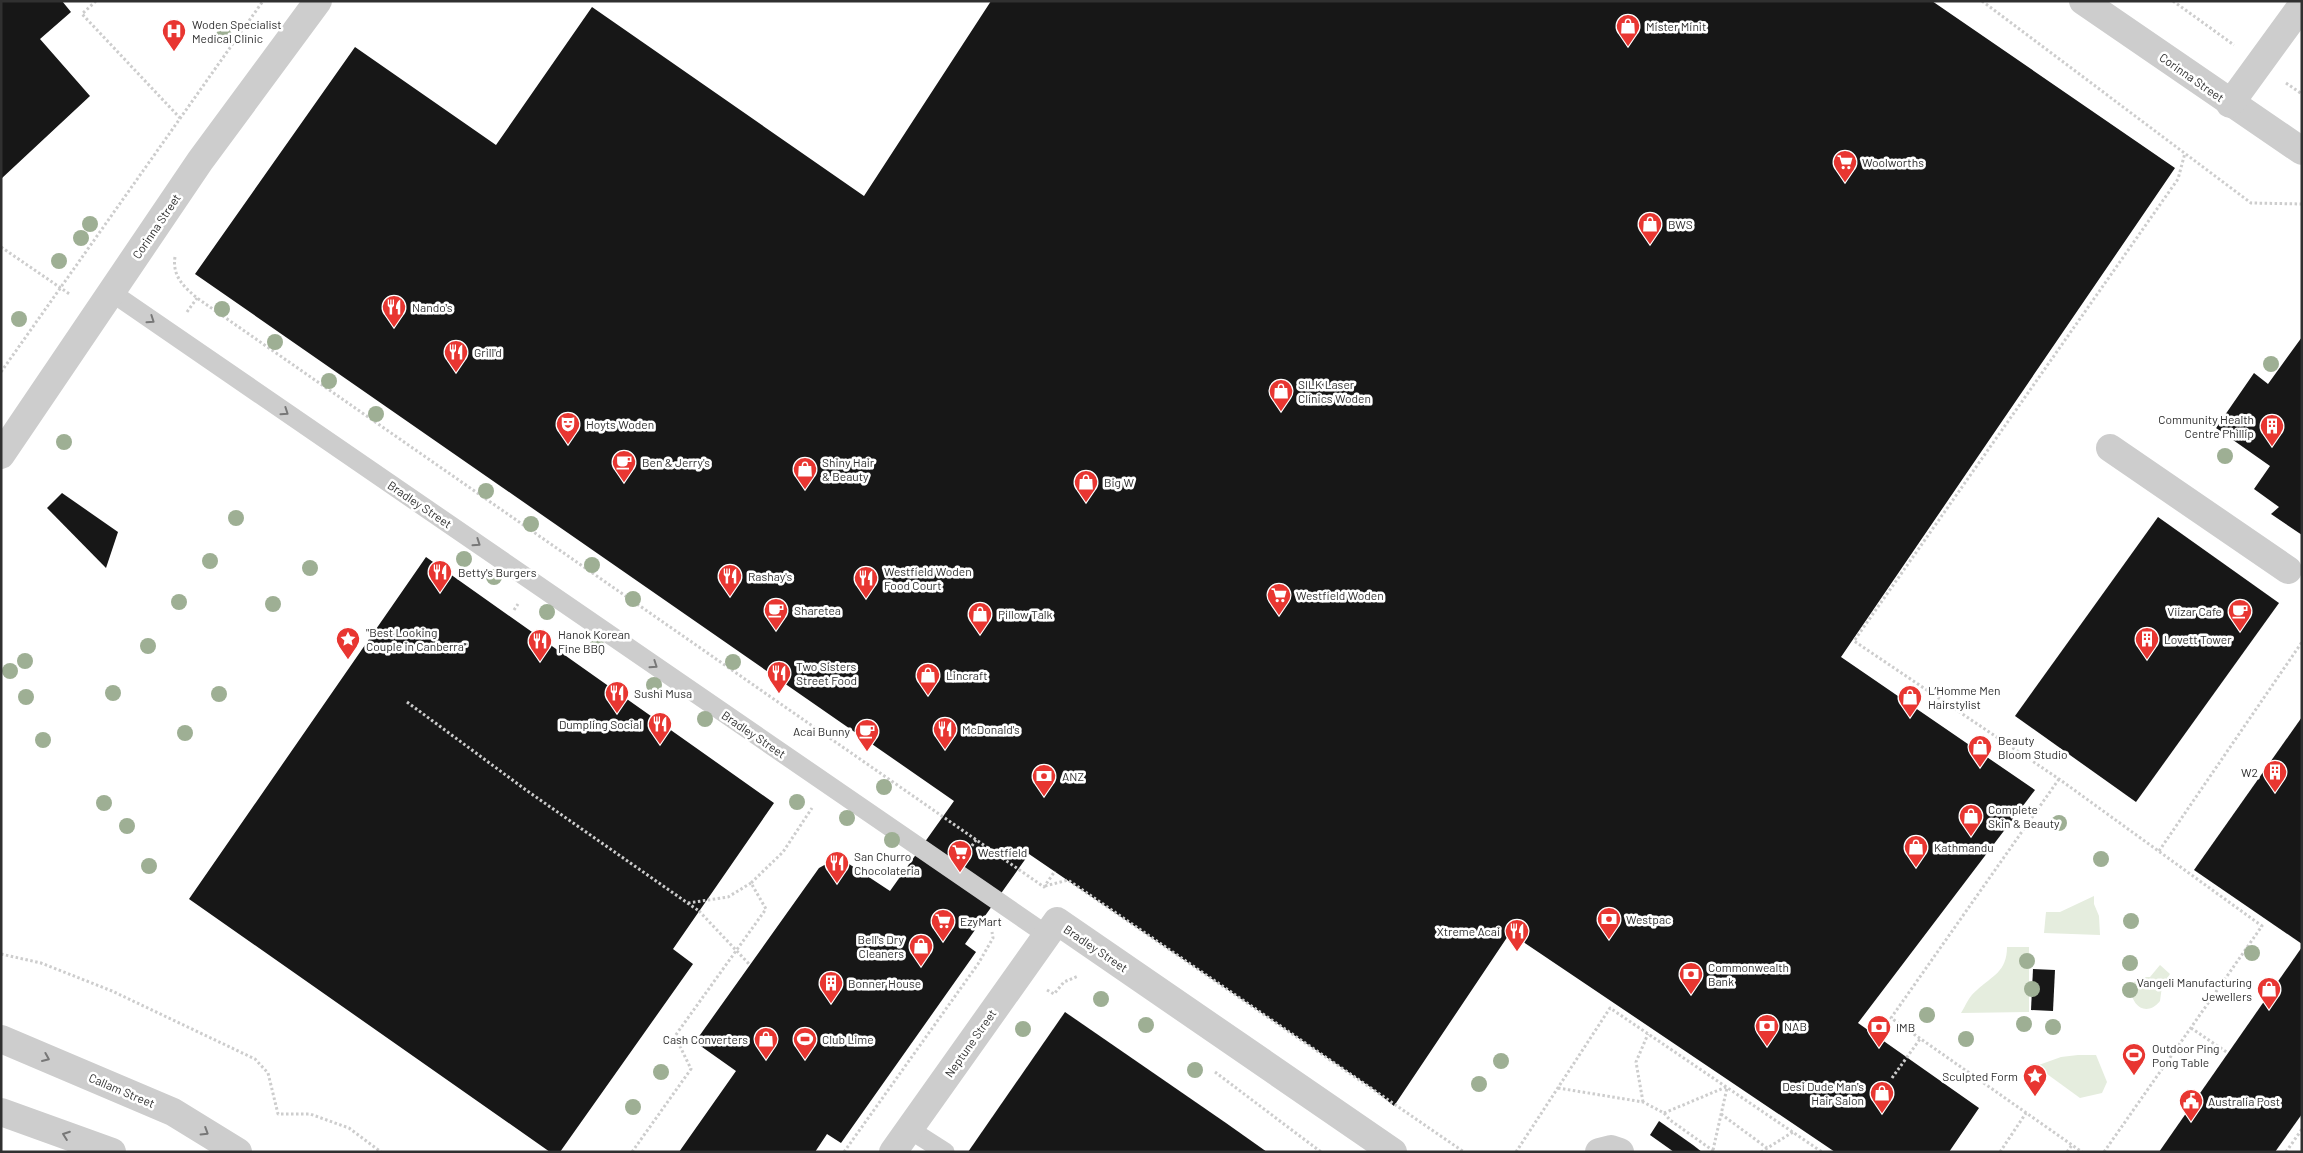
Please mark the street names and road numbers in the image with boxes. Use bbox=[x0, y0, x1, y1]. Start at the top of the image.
street label: Corinna Street bbox=[2157, 50, 2227, 104]
street label: Corinna Street bbox=[129, 191, 183, 261]
street label: Bradley Street bbox=[385, 477, 455, 531]
street label: Bradley Street bbox=[719, 707, 789, 761]
street label: Bradley Street bbox=[1061, 921, 1131, 975]
street label: Neptune Street bbox=[941, 1006, 999, 1080]
street label: Callam Street bbox=[87, 1070, 157, 1110]

